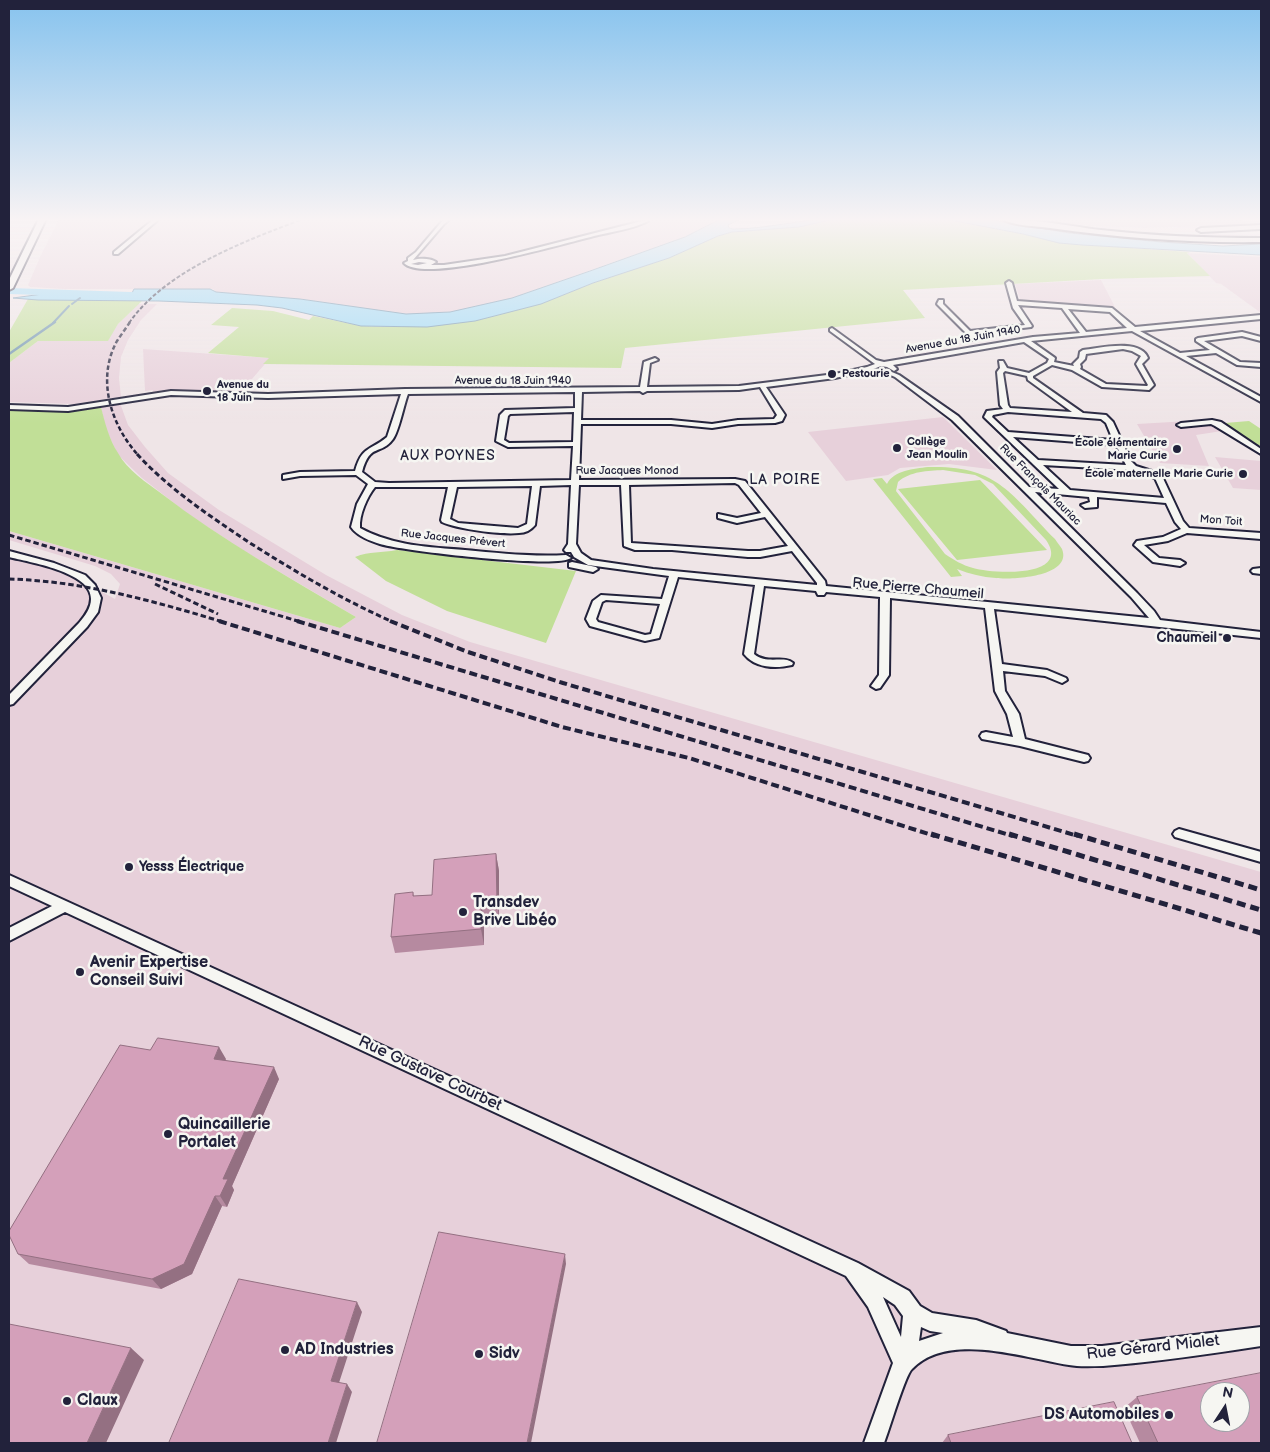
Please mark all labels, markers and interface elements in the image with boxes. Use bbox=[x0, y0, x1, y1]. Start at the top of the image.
street label: Avenue du 18 Juin 1940 bbox=[905, 323, 1021, 357]
place label: Pestourie bbox=[842, 367, 889, 381]
marker: Pestourie bbox=[826, 368, 838, 380]
street label: Avenue du 18 Juin 1940 bbox=[455, 374, 571, 388]
place label: Avenue du 18 Juin bbox=[217, 378, 269, 404]
marker: Avenue du 18 Juin bbox=[201, 385, 213, 397]
place label: Collège Jean Moulin bbox=[907, 435, 968, 461]
place label: École élémentaire Marie Curie bbox=[1075, 436, 1167, 462]
marker: Collège Jean Moulin bbox=[891, 442, 903, 454]
street label: Rue François Mauriac bbox=[997, 442, 1083, 528]
marker: École élémentaire Marie Curie bbox=[1171, 443, 1183, 455]
district label: AUX POYNES bbox=[399, 448, 497, 464]
street label: Rue Jacques Monod bbox=[575, 464, 679, 478]
place label: École maternelle Marie Curie bbox=[1085, 467, 1233, 481]
marker: École maternelle Marie Curie bbox=[1237, 468, 1249, 480]
district label: LA POIRE bbox=[748, 472, 822, 488]
street label: Mon Toit bbox=[1199, 513, 1243, 529]
street label: Rue Jacques Prévert bbox=[400, 527, 506, 551]
street label: Rue Pierre Chaumeil bbox=[852, 575, 984, 603]
place label: Chaumeil bbox=[1157, 630, 1217, 646]
marker: Chaumeil bbox=[1221, 632, 1233, 644]
place label: Yesss Électrique bbox=[139, 859, 244, 875]
marker: Yesss Électrique bbox=[123, 861, 135, 873]
place label: Transdev Brive Libéo bbox=[473, 893, 557, 931]
marker: Transdev Brive Libéo bbox=[457, 906, 469, 918]
place label: Avenir Expertise Conseil Suivi bbox=[90, 953, 208, 991]
marker: Avenir Expertise Conseil Suivi bbox=[74, 966, 86, 978]
street label: Rue Gustave Courbet bbox=[355, 1032, 505, 1116]
place label: Quincaillerie Portalet bbox=[178, 1115, 271, 1153]
marker: Quincaillerie Portalet bbox=[162, 1128, 174, 1140]
street label: Rue Gérard Mialet bbox=[1086, 1331, 1220, 1365]
place label: AD Industries bbox=[295, 1340, 394, 1360]
marker: AD Industries bbox=[279, 1344, 291, 1356]
place label: Sidv bbox=[489, 1344, 520, 1364]
marker: Sidv bbox=[473, 1348, 485, 1360]
north arrow bbox=[1200, 1382, 1250, 1432]
text: N bbox=[1221, 1383, 1235, 1402]
place label: Claux bbox=[77, 1391, 118, 1411]
marker: Claux bbox=[61, 1395, 73, 1407]
place label: DS Automobiles bbox=[1044, 1405, 1159, 1425]
marker: DS Automobiles bbox=[1163, 1409, 1175, 1421]

